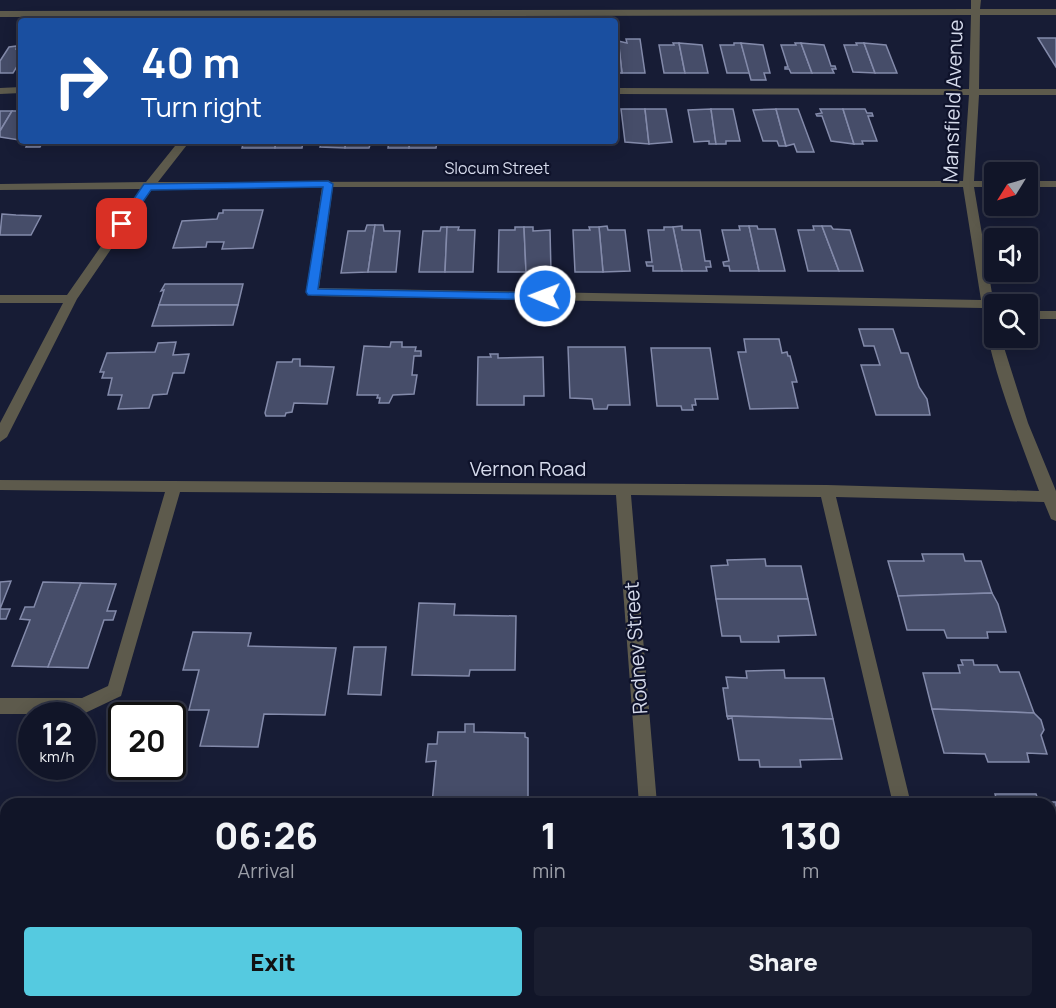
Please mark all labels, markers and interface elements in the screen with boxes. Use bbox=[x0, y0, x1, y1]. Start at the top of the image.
street label: Mansfield Avenue bbox=[936, 19, 969, 183]
text: 40 m bbox=[141, 33, 240, 91]
icon: right bbox=[42, 42, 120, 120]
text: Turn right bbox=[141, 88, 262, 125]
street label: Slocum Street bbox=[444, 157, 550, 179]
north arrow bbox=[984, 162, 1038, 216]
map controls bbox=[984, 162, 1038, 348]
pin bbox=[96, 198, 147, 249]
icon: arrive bbox=[105, 207, 138, 240]
button: sound bbox=[984, 228, 1038, 282]
position arrow bbox=[513, 264, 577, 328]
button: search bbox=[984, 294, 1038, 348]
street label: Vernon Road bbox=[470, 455, 586, 482]
street label: Rodney Street bbox=[617, 581, 654, 715]
speed limit sign: 20 bbox=[108, 702, 186, 780]
text: 12 bbox=[41, 713, 73, 754]
text: km/h bbox=[40, 746, 74, 767]
text: 06:26 bbox=[214, 811, 318, 860]
text: 1 bbox=[541, 811, 557, 860]
text: 130 bbox=[780, 811, 842, 860]
text: Arrival bbox=[238, 857, 295, 884]
text: min bbox=[532, 857, 566, 884]
text: m bbox=[802, 857, 819, 884]
button: Exit bbox=[24, 927, 522, 996]
button: Share bbox=[534, 927, 1032, 996]

